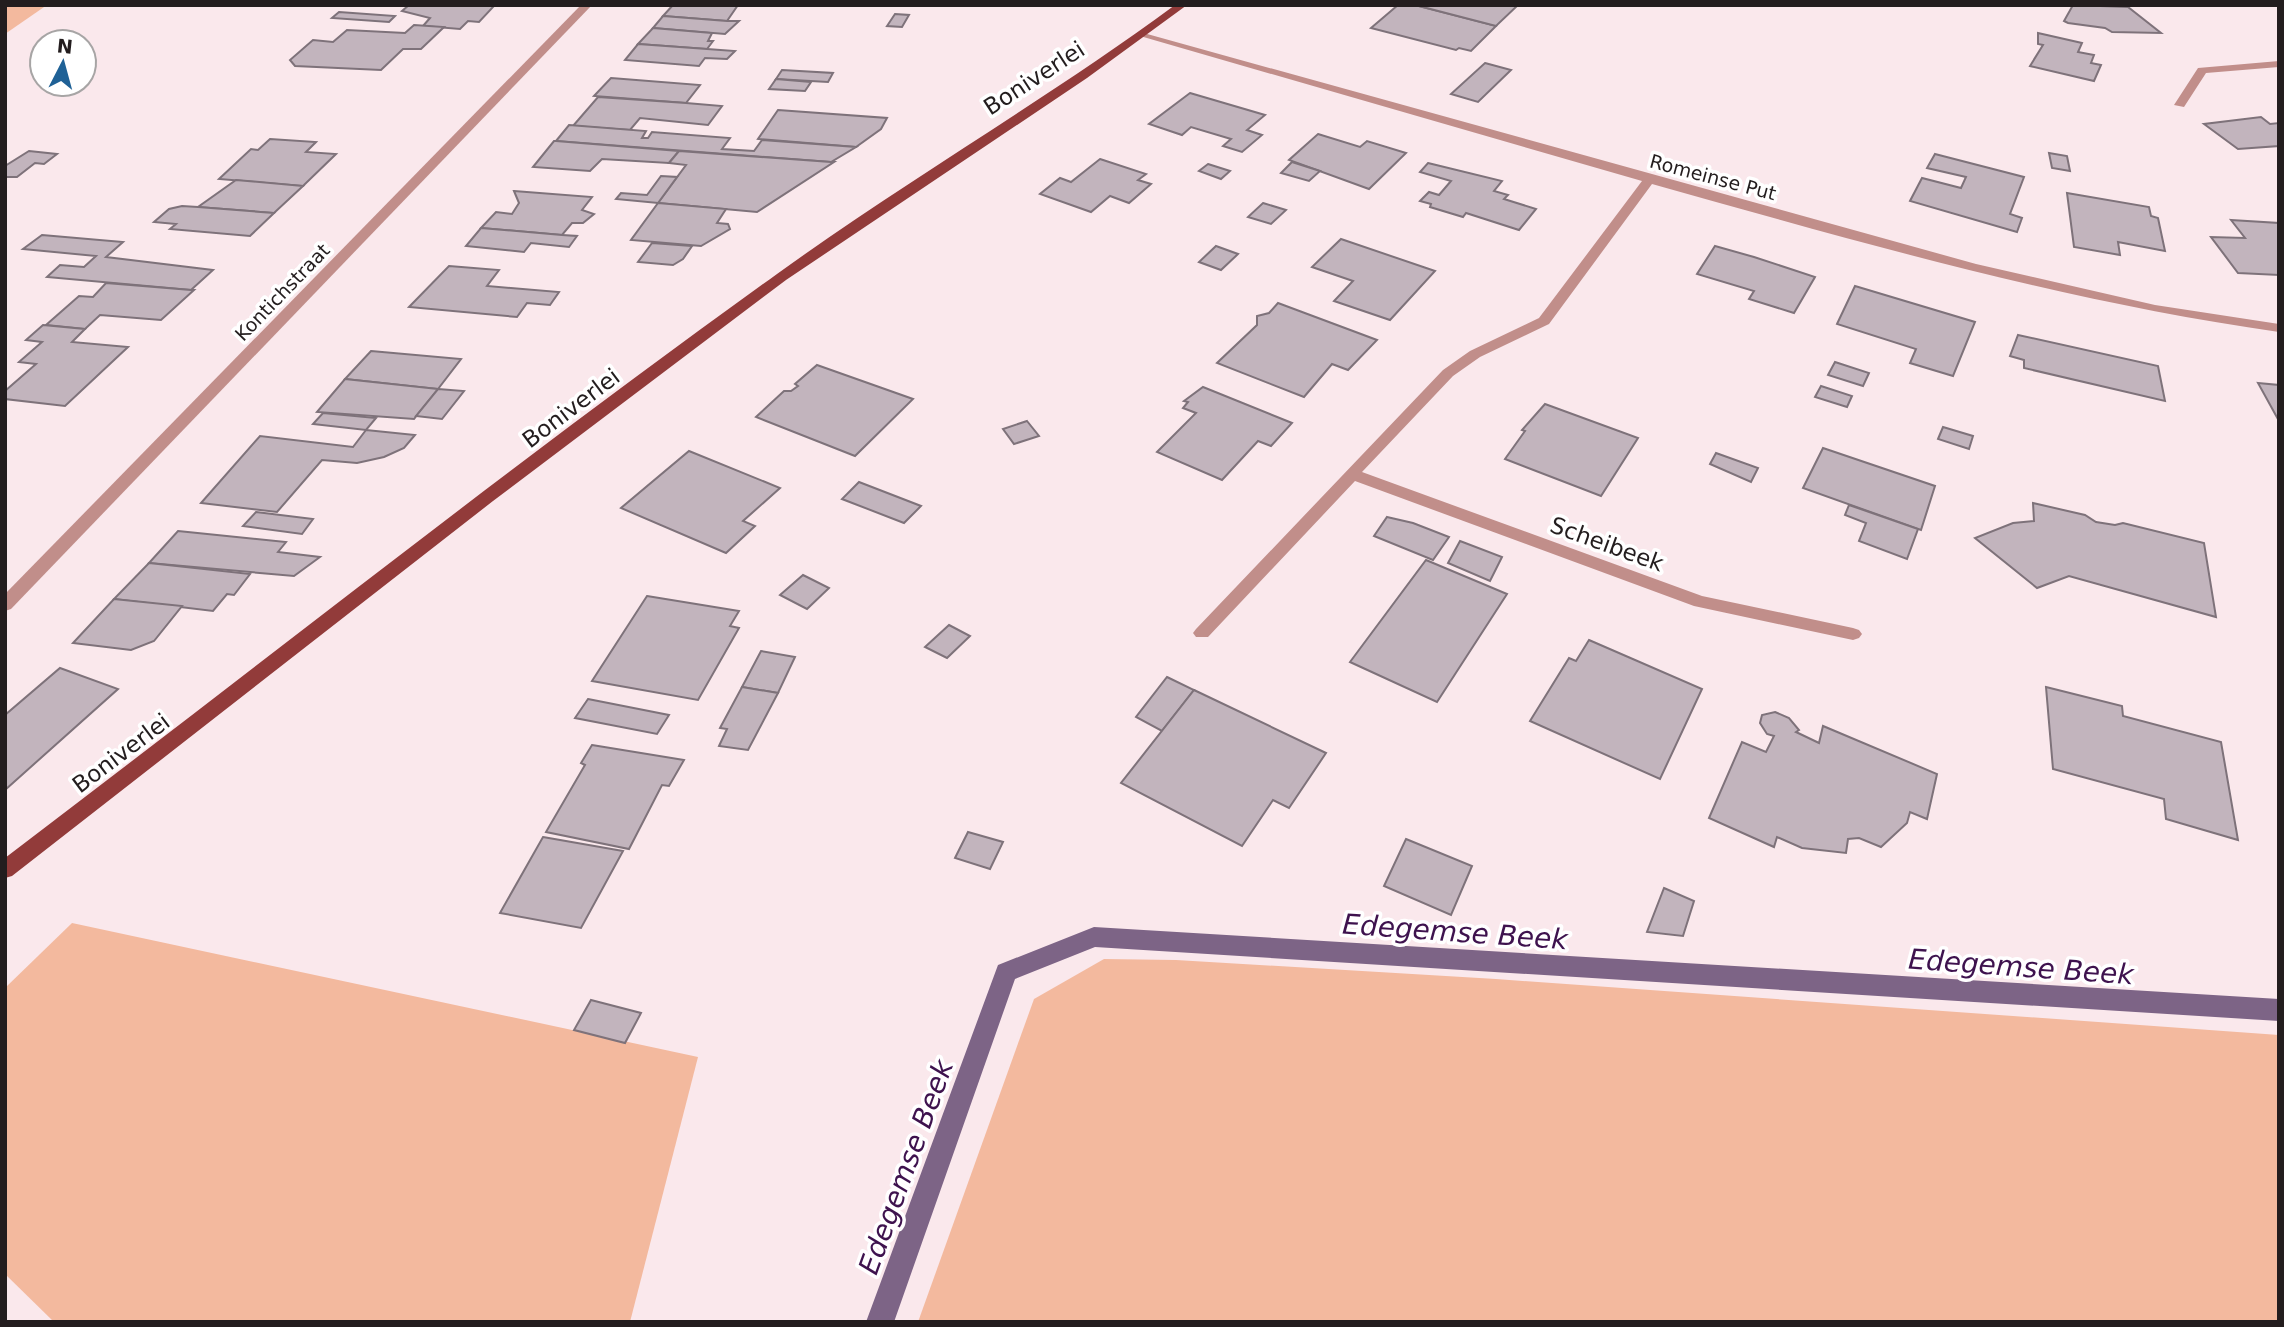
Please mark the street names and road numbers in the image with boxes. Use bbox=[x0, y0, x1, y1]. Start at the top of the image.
street label: Boniverlei bbox=[979, 36, 1089, 120]
street label: Romeinse Put bbox=[1647, 150, 1779, 204]
street label: Kontichstraat bbox=[230, 239, 334, 345]
street label: Boniverlei bbox=[517, 363, 625, 453]
street label: Scheibeek bbox=[1547, 512, 1668, 577]
street label: Boniverlei bbox=[67, 708, 175, 798]

